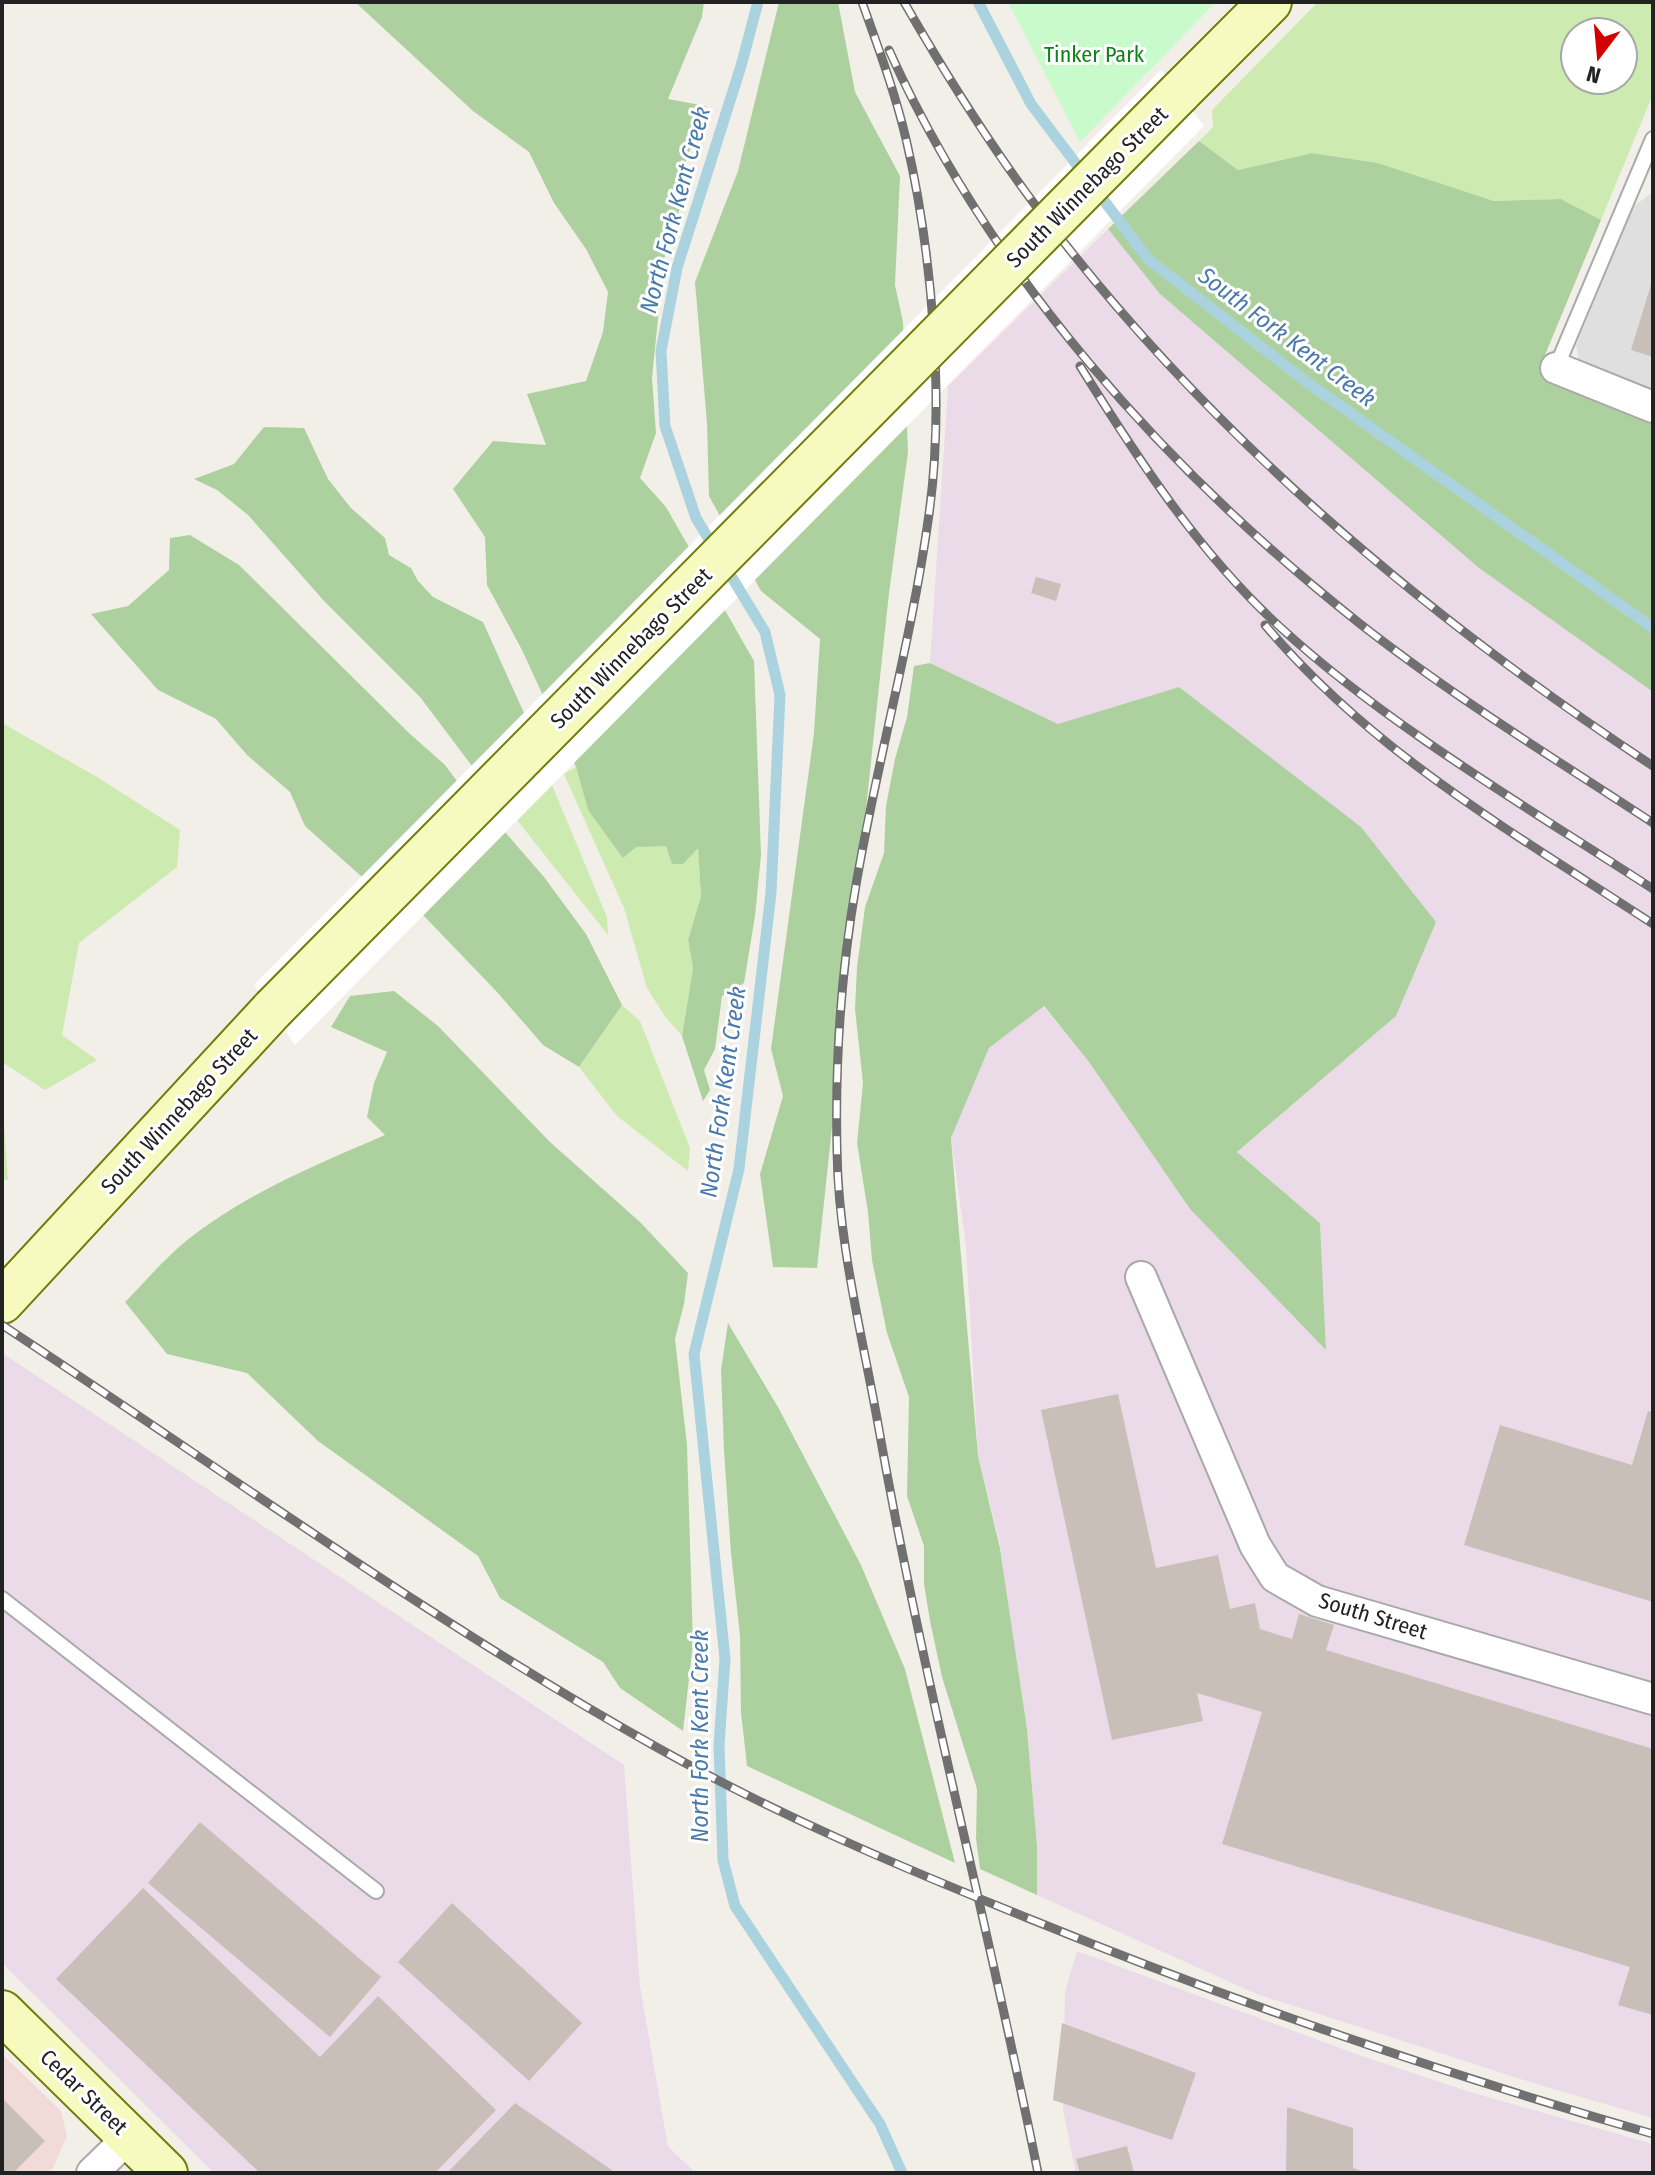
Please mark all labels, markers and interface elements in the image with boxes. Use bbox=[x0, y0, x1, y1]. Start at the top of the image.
north arrow bbox=[1559, 16, 1639, 96]
park label: Tinker Park bbox=[1044, 41, 1145, 68]
text: N bbox=[1584, 60, 1604, 90]
street label: South Winnebago Street bbox=[1001, 100, 1174, 273]
water label: North Fork Kent Creek bbox=[634, 103, 716, 316]
water label: South Fork Kent Creek bbox=[1192, 261, 1381, 413]
street label: South Winnebago Street bbox=[545, 561, 718, 734]
water label: North Fork Kent Creek bbox=[694, 985, 752, 1199]
street label: South Winnebago Street bbox=[95, 1022, 263, 1200]
street label: South Street bbox=[1315, 1587, 1431, 1646]
water label: North Fork Kent Creek bbox=[686, 1629, 714, 1842]
street label: Cedar Street bbox=[35, 2044, 134, 2141]

